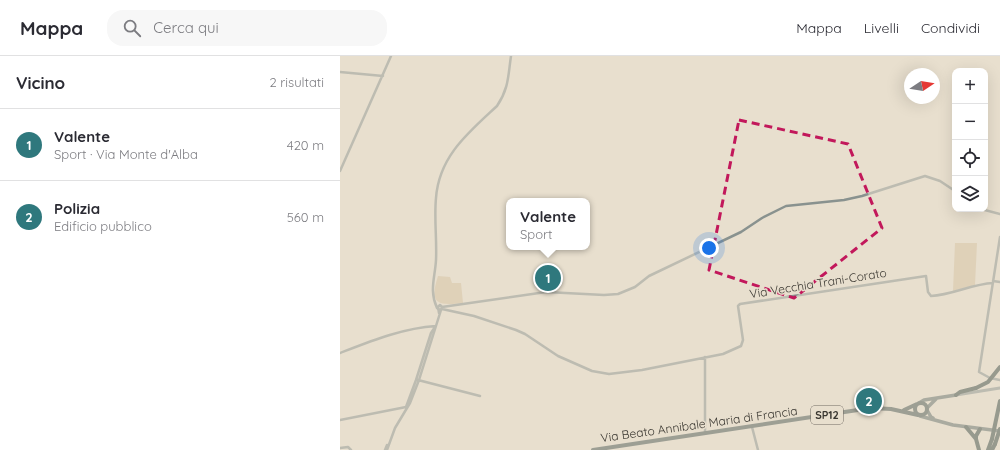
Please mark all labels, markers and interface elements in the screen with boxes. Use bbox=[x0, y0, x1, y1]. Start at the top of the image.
search box bbox=[107, 10, 387, 46]
text: Mappa bbox=[20, 16, 83, 40]
icon: search bbox=[121, 17, 143, 39]
text: Cerca qui bbox=[153, 18, 219, 37]
text: Mappa bbox=[796, 19, 842, 37]
text: Livelli bbox=[864, 19, 899, 37]
text: Condividi bbox=[921, 19, 980, 37]
north arrow bbox=[904, 68, 940, 104]
map controls bbox=[952, 68, 988, 212]
button: + bbox=[952, 68, 988, 104]
text: Vicino bbox=[16, 72, 65, 93]
text: 2 risultati bbox=[270, 74, 324, 90]
button: − bbox=[952, 104, 988, 140]
text: Valente bbox=[54, 127, 110, 146]
text: 1 bbox=[26, 137, 32, 153]
text: 420 m bbox=[287, 137, 324, 153]
button: locate bbox=[952, 140, 988, 176]
text: Sport · Via Monte d'Alba bbox=[54, 146, 198, 162]
button: layers bbox=[952, 176, 988, 212]
popup bbox=[506, 198, 590, 250]
text: Polizia bbox=[54, 199, 100, 218]
text: Valente bbox=[520, 207, 576, 226]
text: 2 bbox=[25, 209, 33, 225]
text: 560 m bbox=[287, 209, 324, 225]
text: Edificio pubblico bbox=[54, 218, 152, 234]
text: Sport bbox=[520, 226, 552, 242]
your location bbox=[699, 238, 719, 258]
pin: 1 bbox=[535, 263, 561, 293]
street label: Via Vecchia Trani-Corato bbox=[748, 265, 888, 301]
pin: 2 bbox=[856, 386, 882, 416]
street label: Via Beato Annibale Maria di Francia bbox=[600, 403, 798, 445]
road number: SP12 bbox=[811, 406, 843, 424]

